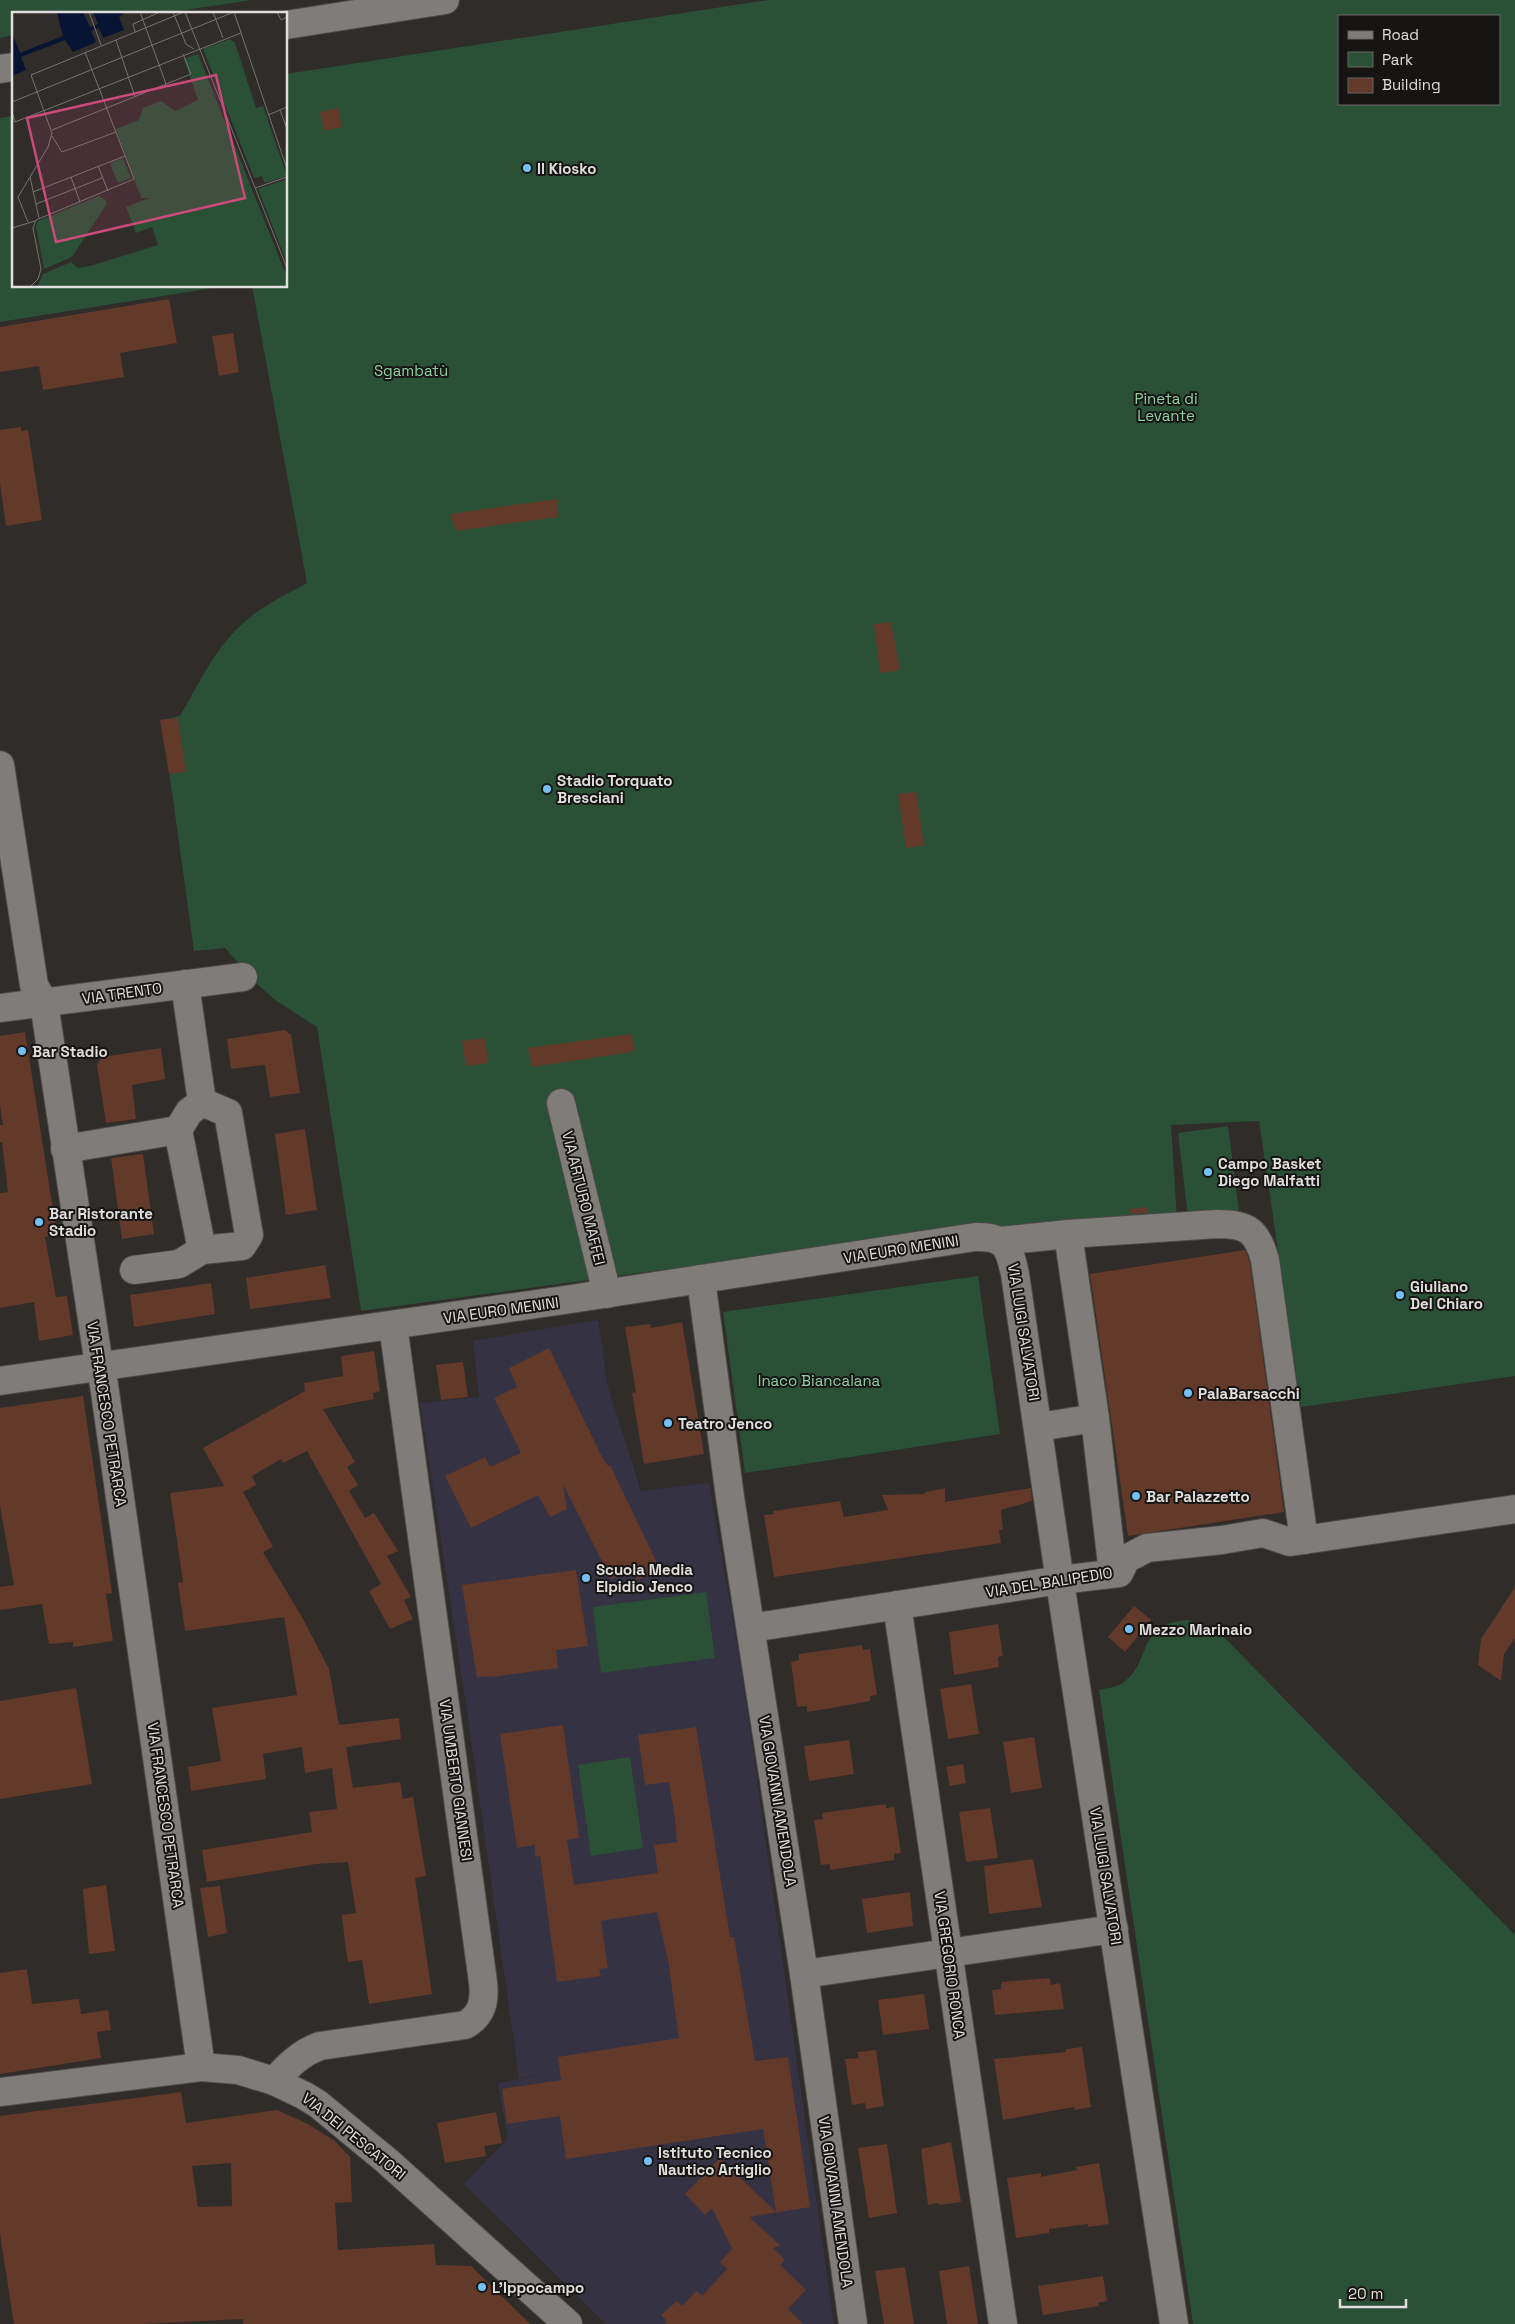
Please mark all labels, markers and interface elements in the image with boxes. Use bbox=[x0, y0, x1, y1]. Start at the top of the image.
inset map bbox=[12, 12, 288, 288]
legend bbox=[1338, 15, 1500, 105]
text: Road bbox=[1382, 25, 1419, 44]
text: Park bbox=[1382, 50, 1413, 69]
text: Building bbox=[1382, 75, 1441, 94]
place label: Il Kiosko bbox=[537, 159, 596, 178]
marker: Il Kiosko bbox=[521, 162, 533, 174]
park label: Sgambatù bbox=[374, 361, 448, 380]
park label: Pineta di Levante bbox=[1134, 389, 1198, 425]
place label: Stadio Torquato Bresciani bbox=[557, 771, 673, 807]
marker: Stadio Torquato Bresciani bbox=[541, 783, 553, 795]
street label: VIA TRENTO bbox=[81, 978, 163, 1008]
place label: Bar Stadio bbox=[32, 1042, 108, 1061]
marker: Bar Stadio bbox=[16, 1045, 28, 1057]
street label: VIA ARTURO MAFFEI bbox=[558, 1129, 610, 1267]
place label: Campo Basket Diego Malfatti bbox=[1218, 1154, 1322, 1190]
marker: Campo Basket Diego Malfatti bbox=[1202, 1166, 1214, 1178]
place label: Bar Ristorante Stadio bbox=[49, 1204, 153, 1240]
marker: Bar Ristorante Stadio bbox=[33, 1216, 45, 1228]
street label: VIA EURO MENINI bbox=[842, 1231, 960, 1267]
street label: VIA LUIGI SALVATORI bbox=[1004, 1262, 1044, 1402]
place label: Giuliano Del Chiaro bbox=[1410, 1277, 1483, 1313]
marker: Giuliano Del Chiaro bbox=[1394, 1289, 1406, 1301]
street label: VIA EURO MENINI bbox=[442, 1292, 560, 1328]
street label: VIA FRANCESCO PETRARCA bbox=[83, 1320, 131, 1509]
park label: Inaco Biancalana bbox=[758, 1371, 881, 1390]
place label: PalaBarsacchi bbox=[1198, 1384, 1300, 1403]
marker: PalaBarsacchi bbox=[1182, 1387, 1194, 1399]
place label: Teatro Jenco bbox=[678, 1414, 772, 1433]
marker: Teatro Jenco bbox=[662, 1417, 674, 1429]
place label: Bar Palazzetto bbox=[1146, 1487, 1250, 1506]
marker: Bar Palazzetto bbox=[1130, 1490, 1142, 1502]
place label: Scuola Media Elpidio Jenco bbox=[596, 1560, 693, 1596]
street label: VIA DEL BALIPEDIO bbox=[984, 1563, 1114, 1601]
marker: Scuola Media Elpidio Jenco bbox=[580, 1572, 592, 1584]
place label: Mezzo Marinaio bbox=[1139, 1620, 1252, 1639]
marker: Mezzo Marinaio bbox=[1123, 1623, 1135, 1635]
street label: VIA UMBERTO GIANNESI bbox=[435, 1698, 477, 1862]
street label: VIA GIOVANNI AMENDOLA bbox=[755, 1714, 801, 1888]
street label: VIA FRANCESCO PETRARCA bbox=[144, 1721, 189, 1910]
street label: VIA LUIGI SALVATORI bbox=[1086, 1806, 1126, 1946]
street label: VIA GREGORIO RONCA bbox=[930, 1890, 970, 2041]
street label: VIA DEI PESCATORI bbox=[298, 2088, 410, 2184]
street label: VIA GIOVANNI AMENDOLA bbox=[815, 2115, 858, 2290]
place label: Istituto Tecnico Nautico Artiglio bbox=[658, 2143, 772, 2179]
marker: Istituto Tecnico Nautico Artiglio bbox=[642, 2155, 654, 2167]
scale bar bbox=[1340, 2276, 1406, 2308]
place label: L'Ippocampo bbox=[492, 2278, 584, 2297]
marker: L'Ippocampo bbox=[476, 2281, 488, 2293]
text: 20 m bbox=[1348, 2284, 1383, 2303]

